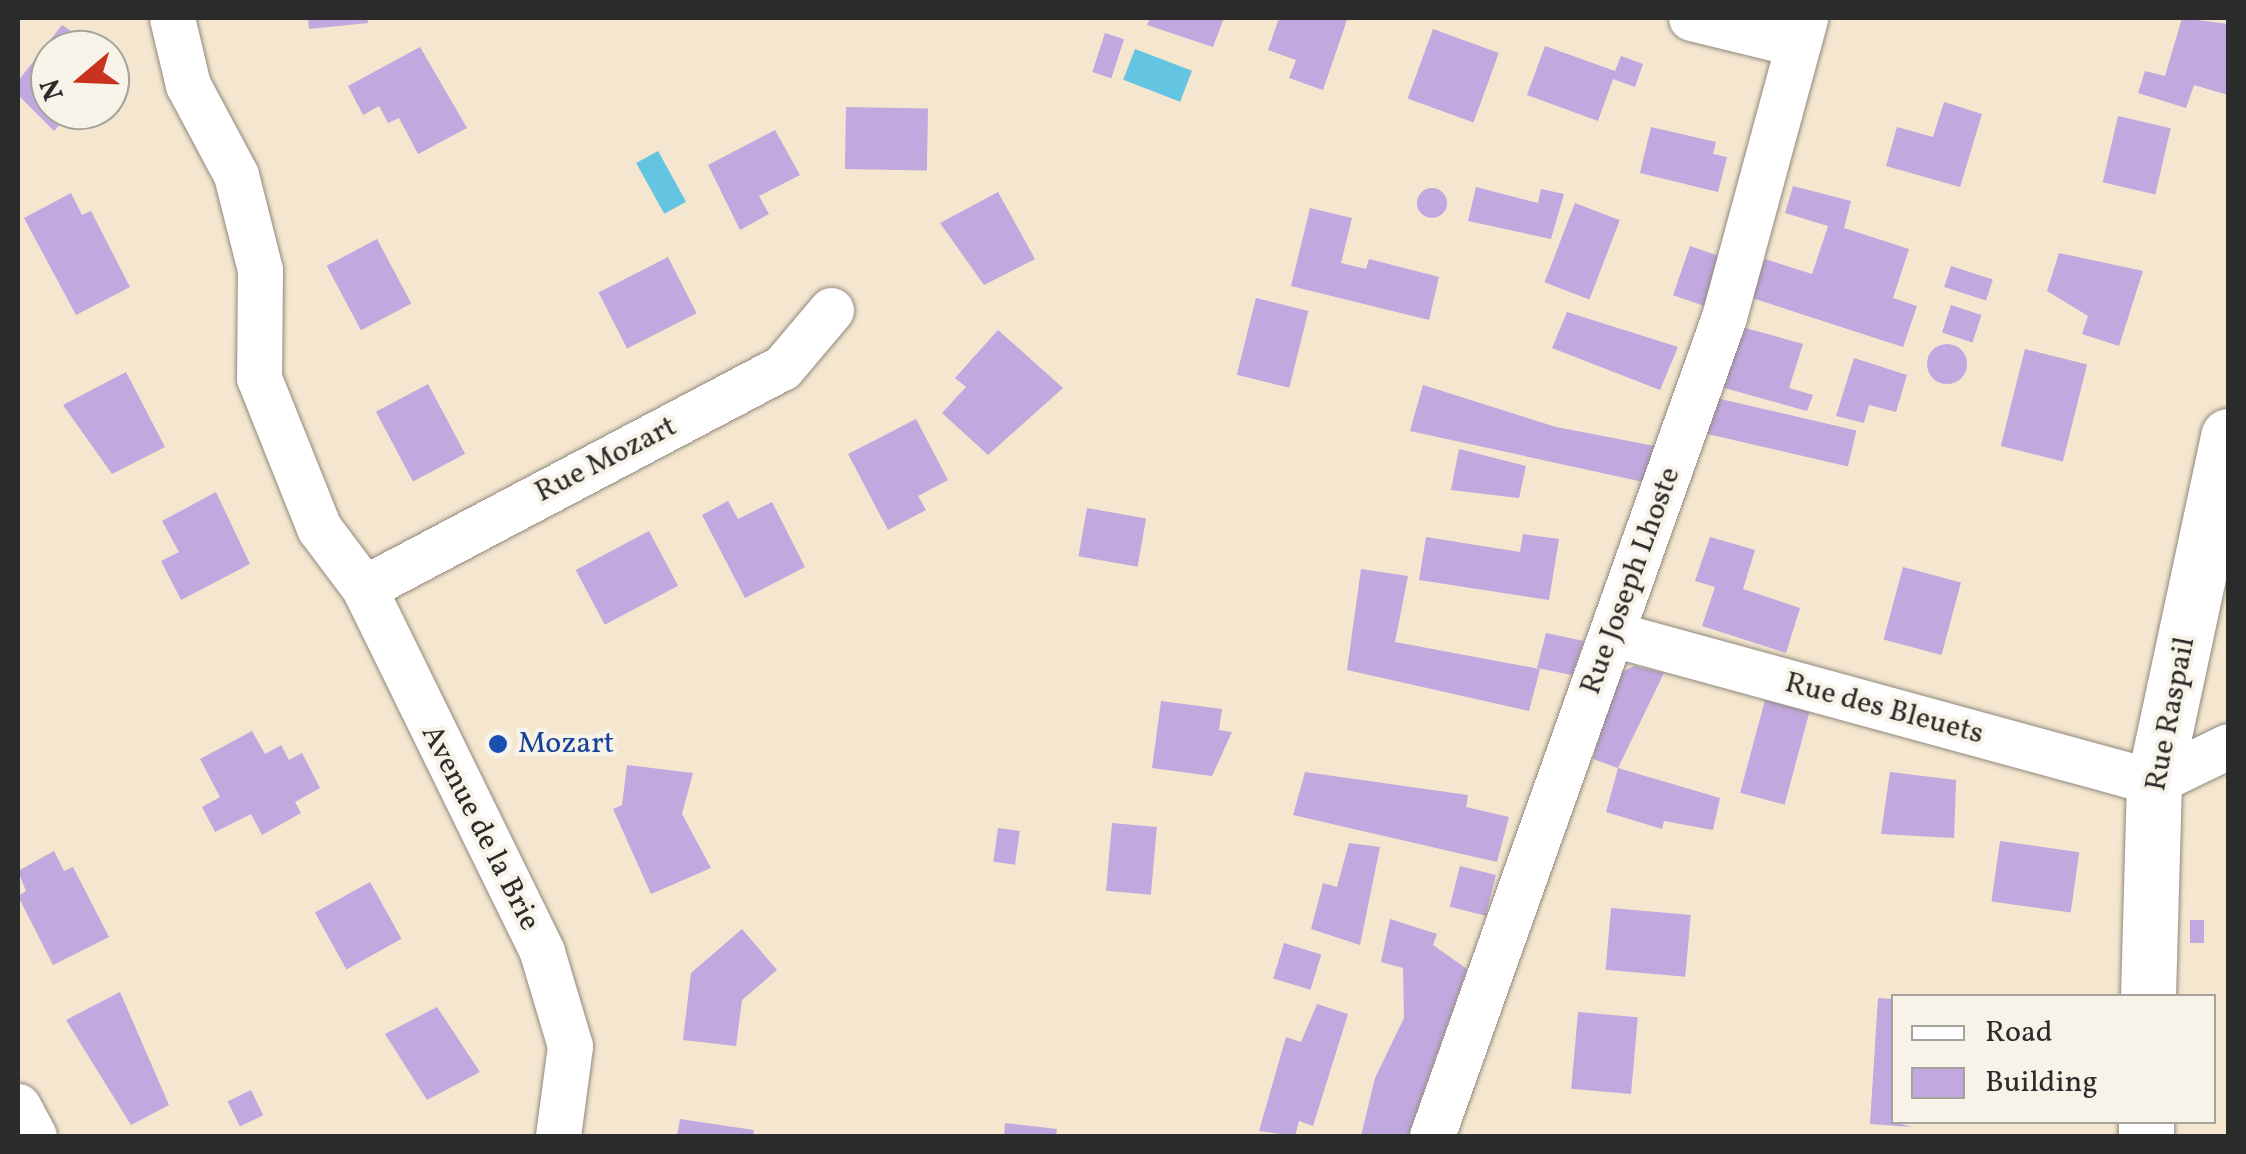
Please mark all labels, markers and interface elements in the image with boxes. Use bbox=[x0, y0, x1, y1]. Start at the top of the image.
north arrow bbox=[30, 30, 130, 130]
text: N bbox=[31, 73, 75, 105]
street label: Rue Mozart bbox=[529, 409, 683, 511]
street label: Rue Joseph Lhoste bbox=[1573, 462, 1689, 700]
street label: Rue Raspail bbox=[2138, 634, 2204, 794]
street label: Rue des Bleuets bbox=[1781, 665, 1987, 753]
street label: Avenue de la Brie bbox=[413, 719, 547, 937]
place label: Mozart bbox=[518, 726, 614, 762]
marker: Mozart bbox=[487, 733, 509, 755]
legend bbox=[1891, 994, 2216, 1124]
text: Road bbox=[1985, 1012, 2053, 1054]
text: Building bbox=[1985, 1062, 2098, 1104]

